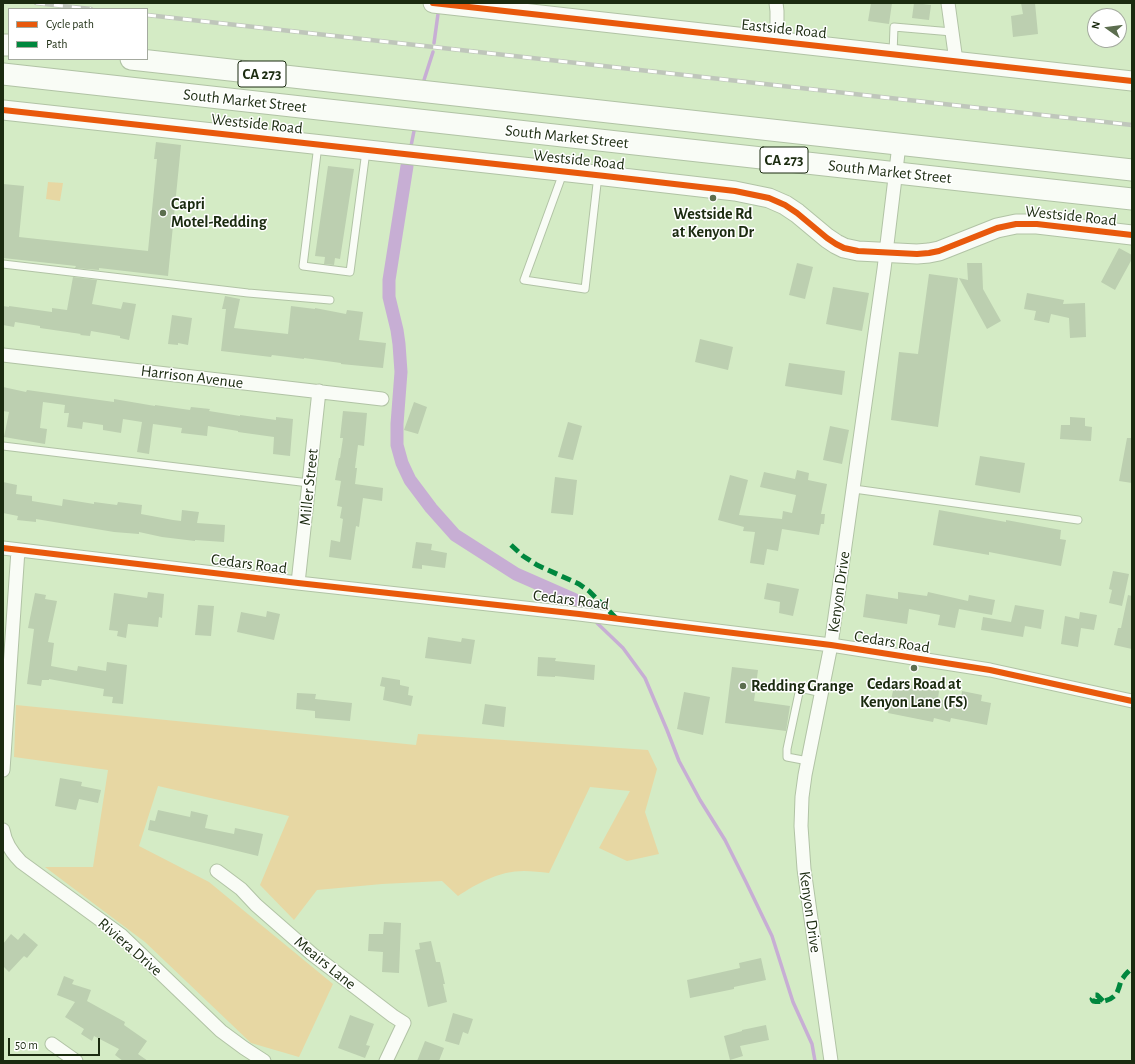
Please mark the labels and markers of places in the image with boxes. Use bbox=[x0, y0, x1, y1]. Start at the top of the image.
marker: Westside Rd at Kenyon Dr bbox=[708, 193, 718, 203]
place label: Capri Motel-Redding bbox=[171, 194, 267, 232]
place label: Westside Rd at Kenyon Dr bbox=[672, 204, 754, 242]
marker: Capri Motel-Redding bbox=[158, 208, 168, 218]
marker: Cedars Road at Kenyon Lane (FS) bbox=[909, 663, 919, 673]
place label: Cedars Road at Kenyon Lane (FS) bbox=[860, 674, 968, 712]
place label: Redding Grange bbox=[751, 676, 854, 696]
marker: Redding Grange bbox=[738, 681, 748, 691]

